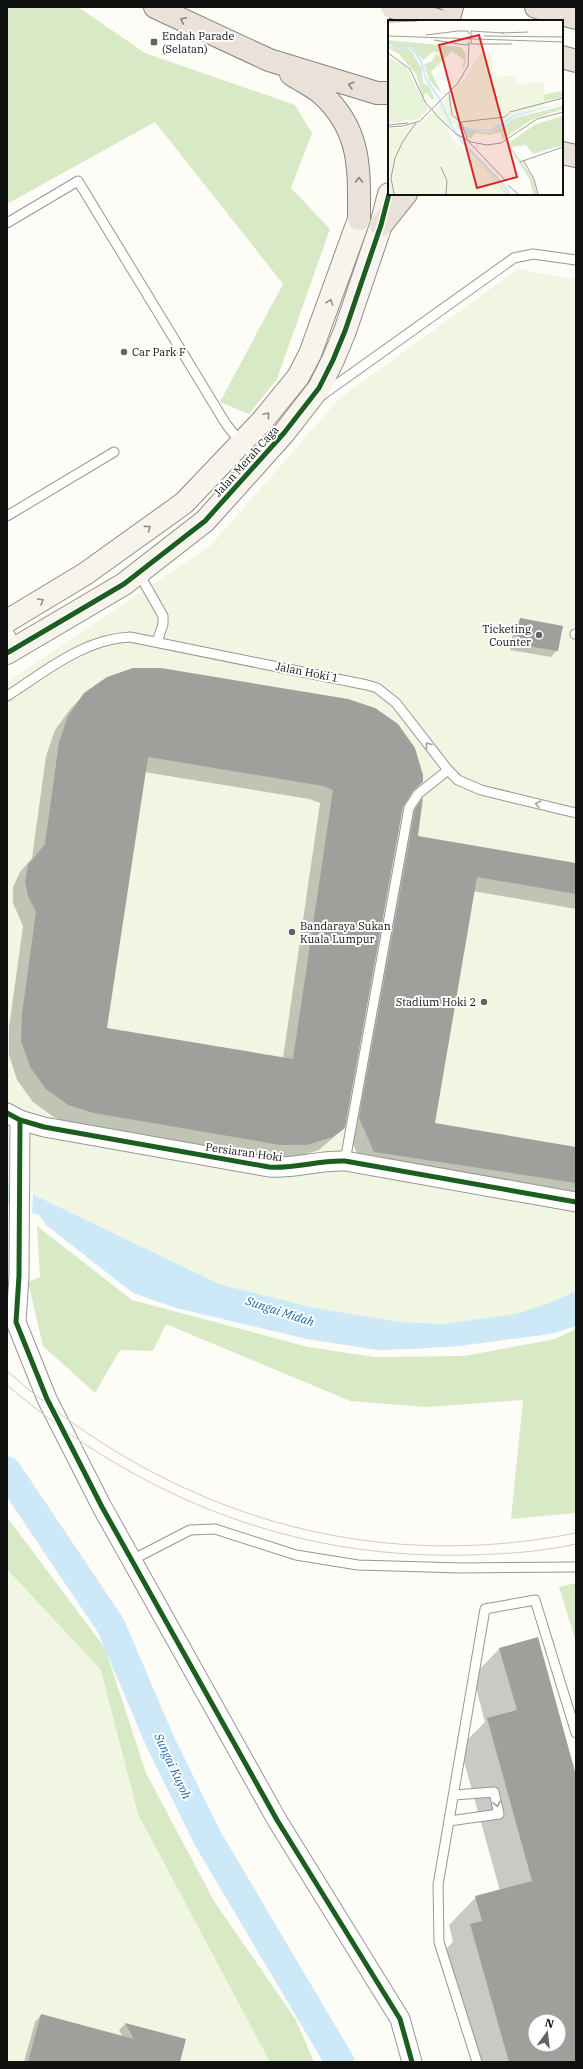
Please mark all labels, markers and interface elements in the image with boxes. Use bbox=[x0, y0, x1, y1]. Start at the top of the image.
one-way arrow bbox=[180, 17, 187, 25]
inset map bbox=[388, 20, 563, 195]
place label: Endah Parade (Selatan) bbox=[162, 29, 234, 56]
marker: Endah Parade (Selatan) bbox=[149, 37, 159, 47]
one-way arrow bbox=[348, 81, 355, 90]
one-way arrow bbox=[355, 177, 363, 183]
one-way arrow bbox=[325, 299, 333, 306]
place label: Car Park F bbox=[132, 345, 186, 359]
marker: Car Park F bbox=[119, 347, 129, 357]
one-way arrow bbox=[263, 412, 270, 419]
street label: Jalan Merah Caga bbox=[210, 423, 282, 499]
one-way arrow bbox=[144, 526, 151, 533]
one-way arrow bbox=[36, 598, 44, 605]
place label: Ticketing Counter bbox=[482, 622, 531, 649]
marker: Ticketing Counter bbox=[534, 630, 544, 640]
street label: Jalan Hoki 1 bbox=[274, 659, 340, 685]
one-way arrow bbox=[426, 742, 433, 749]
one-way arrow bbox=[535, 800, 542, 809]
place label: Bandaraya Sukan Kuala Lumpur bbox=[300, 919, 391, 946]
marker: Bandaraya Sukan Kuala Lumpur bbox=[287, 927, 297, 937]
place label: Stadium Hoki 2 bbox=[396, 995, 476, 1009]
marker: Stadium Hoki 2 bbox=[479, 997, 489, 1007]
street label: Persiaran Hoki bbox=[205, 1140, 284, 1164]
water label: Sungai Midah bbox=[243, 1293, 317, 1329]
water label: Sungai Kuyoh bbox=[151, 1730, 195, 1802]
one-way arrow bbox=[492, 1801, 500, 1807]
north arrow bbox=[527, 2013, 567, 2053]
text: N bbox=[544, 2015, 556, 2031]

